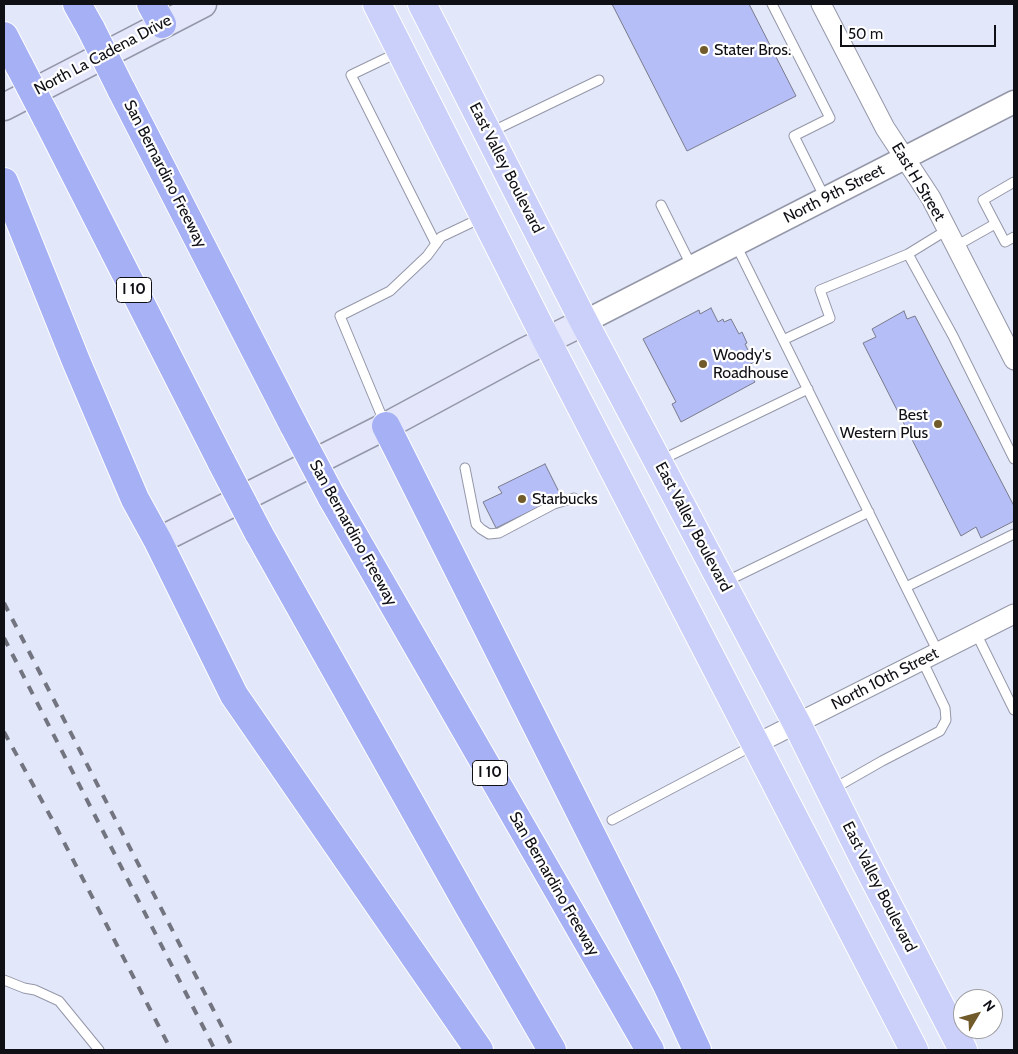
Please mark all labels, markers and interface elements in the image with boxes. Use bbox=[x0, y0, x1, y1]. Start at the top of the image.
street label: North La Cadena Drive bbox=[31, 11, 175, 99]
scale bar bbox=[843, 15, 999, 47]
text: 50 m bbox=[848, 25, 883, 43]
place label: Stater Bros. bbox=[714, 40, 791, 60]
marker: Stater Bros. bbox=[698, 44, 710, 56]
street label: San Bernardino Freeway bbox=[119, 97, 211, 251]
street label: East Valley Boulevard bbox=[465, 100, 547, 236]
street label: East H Street bbox=[887, 139, 949, 225]
street label: North 9th Street bbox=[780, 160, 888, 228]
road number: I 10 bbox=[116, 278, 152, 302]
place label: Woody's Roadhouse bbox=[713, 345, 788, 383]
marker: Woody's Roadhouse bbox=[697, 358, 709, 370]
place label: Best Western Plus bbox=[840, 405, 928, 443]
marker: Best Western Plus bbox=[932, 418, 944, 430]
street label: San Bernardino Freeway bbox=[305, 457, 401, 609]
street label: East Valley Boulevard bbox=[651, 459, 735, 595]
place label: Starbucks bbox=[532, 489, 598, 509]
marker: Starbucks bbox=[516, 493, 528, 505]
street label: North 10th Street bbox=[828, 644, 942, 714]
road number: I 10 bbox=[472, 760, 508, 786]
street label: San Bernardino Freeway bbox=[505, 808, 603, 960]
street label: East Valley Boulevard bbox=[838, 819, 920, 955]
north arrow bbox=[953, 989, 1003, 1039]
text: N bbox=[979, 996, 999, 1015]

